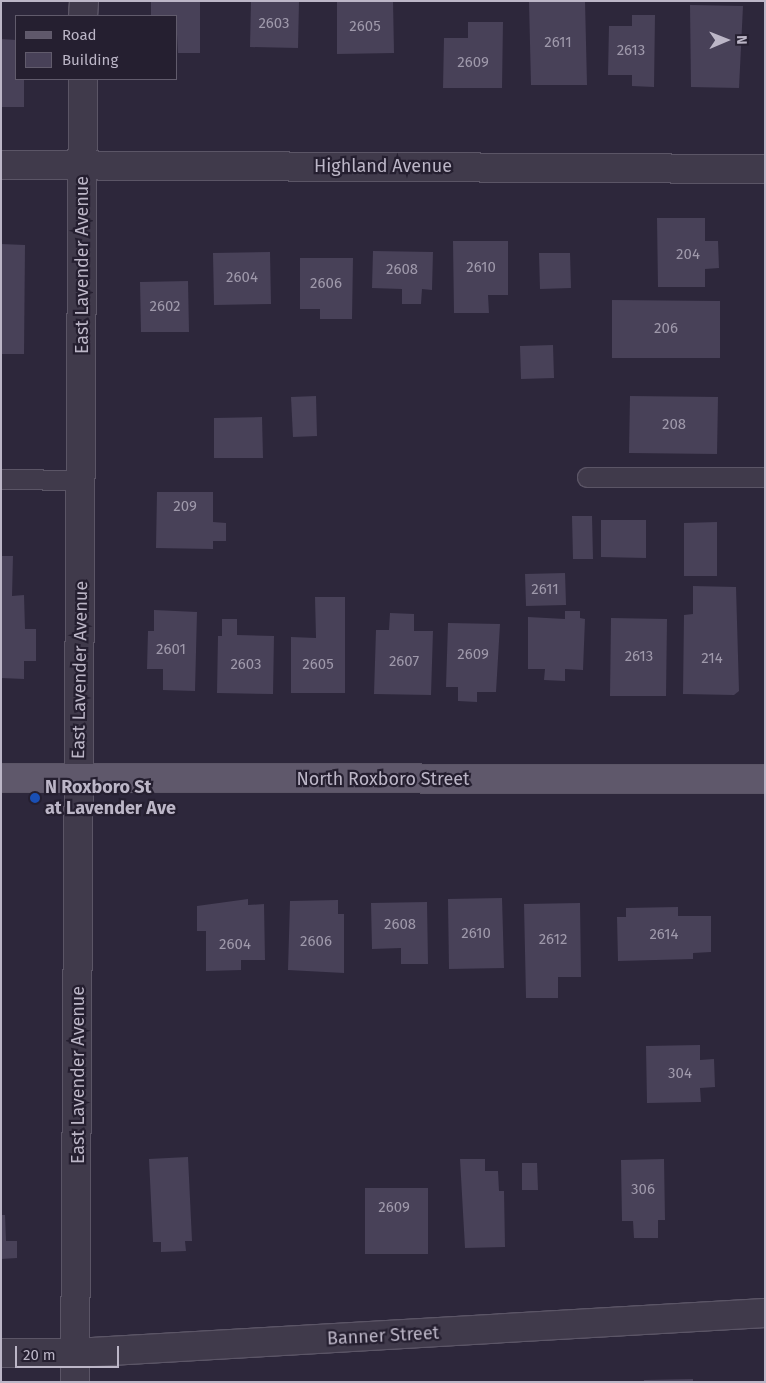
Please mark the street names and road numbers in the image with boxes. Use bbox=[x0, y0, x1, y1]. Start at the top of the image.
street label: Highland Avenue bbox=[314, 155, 452, 177]
street label: East Lavender Avenue bbox=[71, 176, 93, 354]
street label: East Lavender Avenue bbox=[68, 581, 92, 759]
street label: North Roxboro Street bbox=[297, 768, 469, 790]
street label: East Lavender Avenue bbox=[67, 986, 89, 1164]
street label: Banner Street bbox=[326, 1322, 440, 1350]

